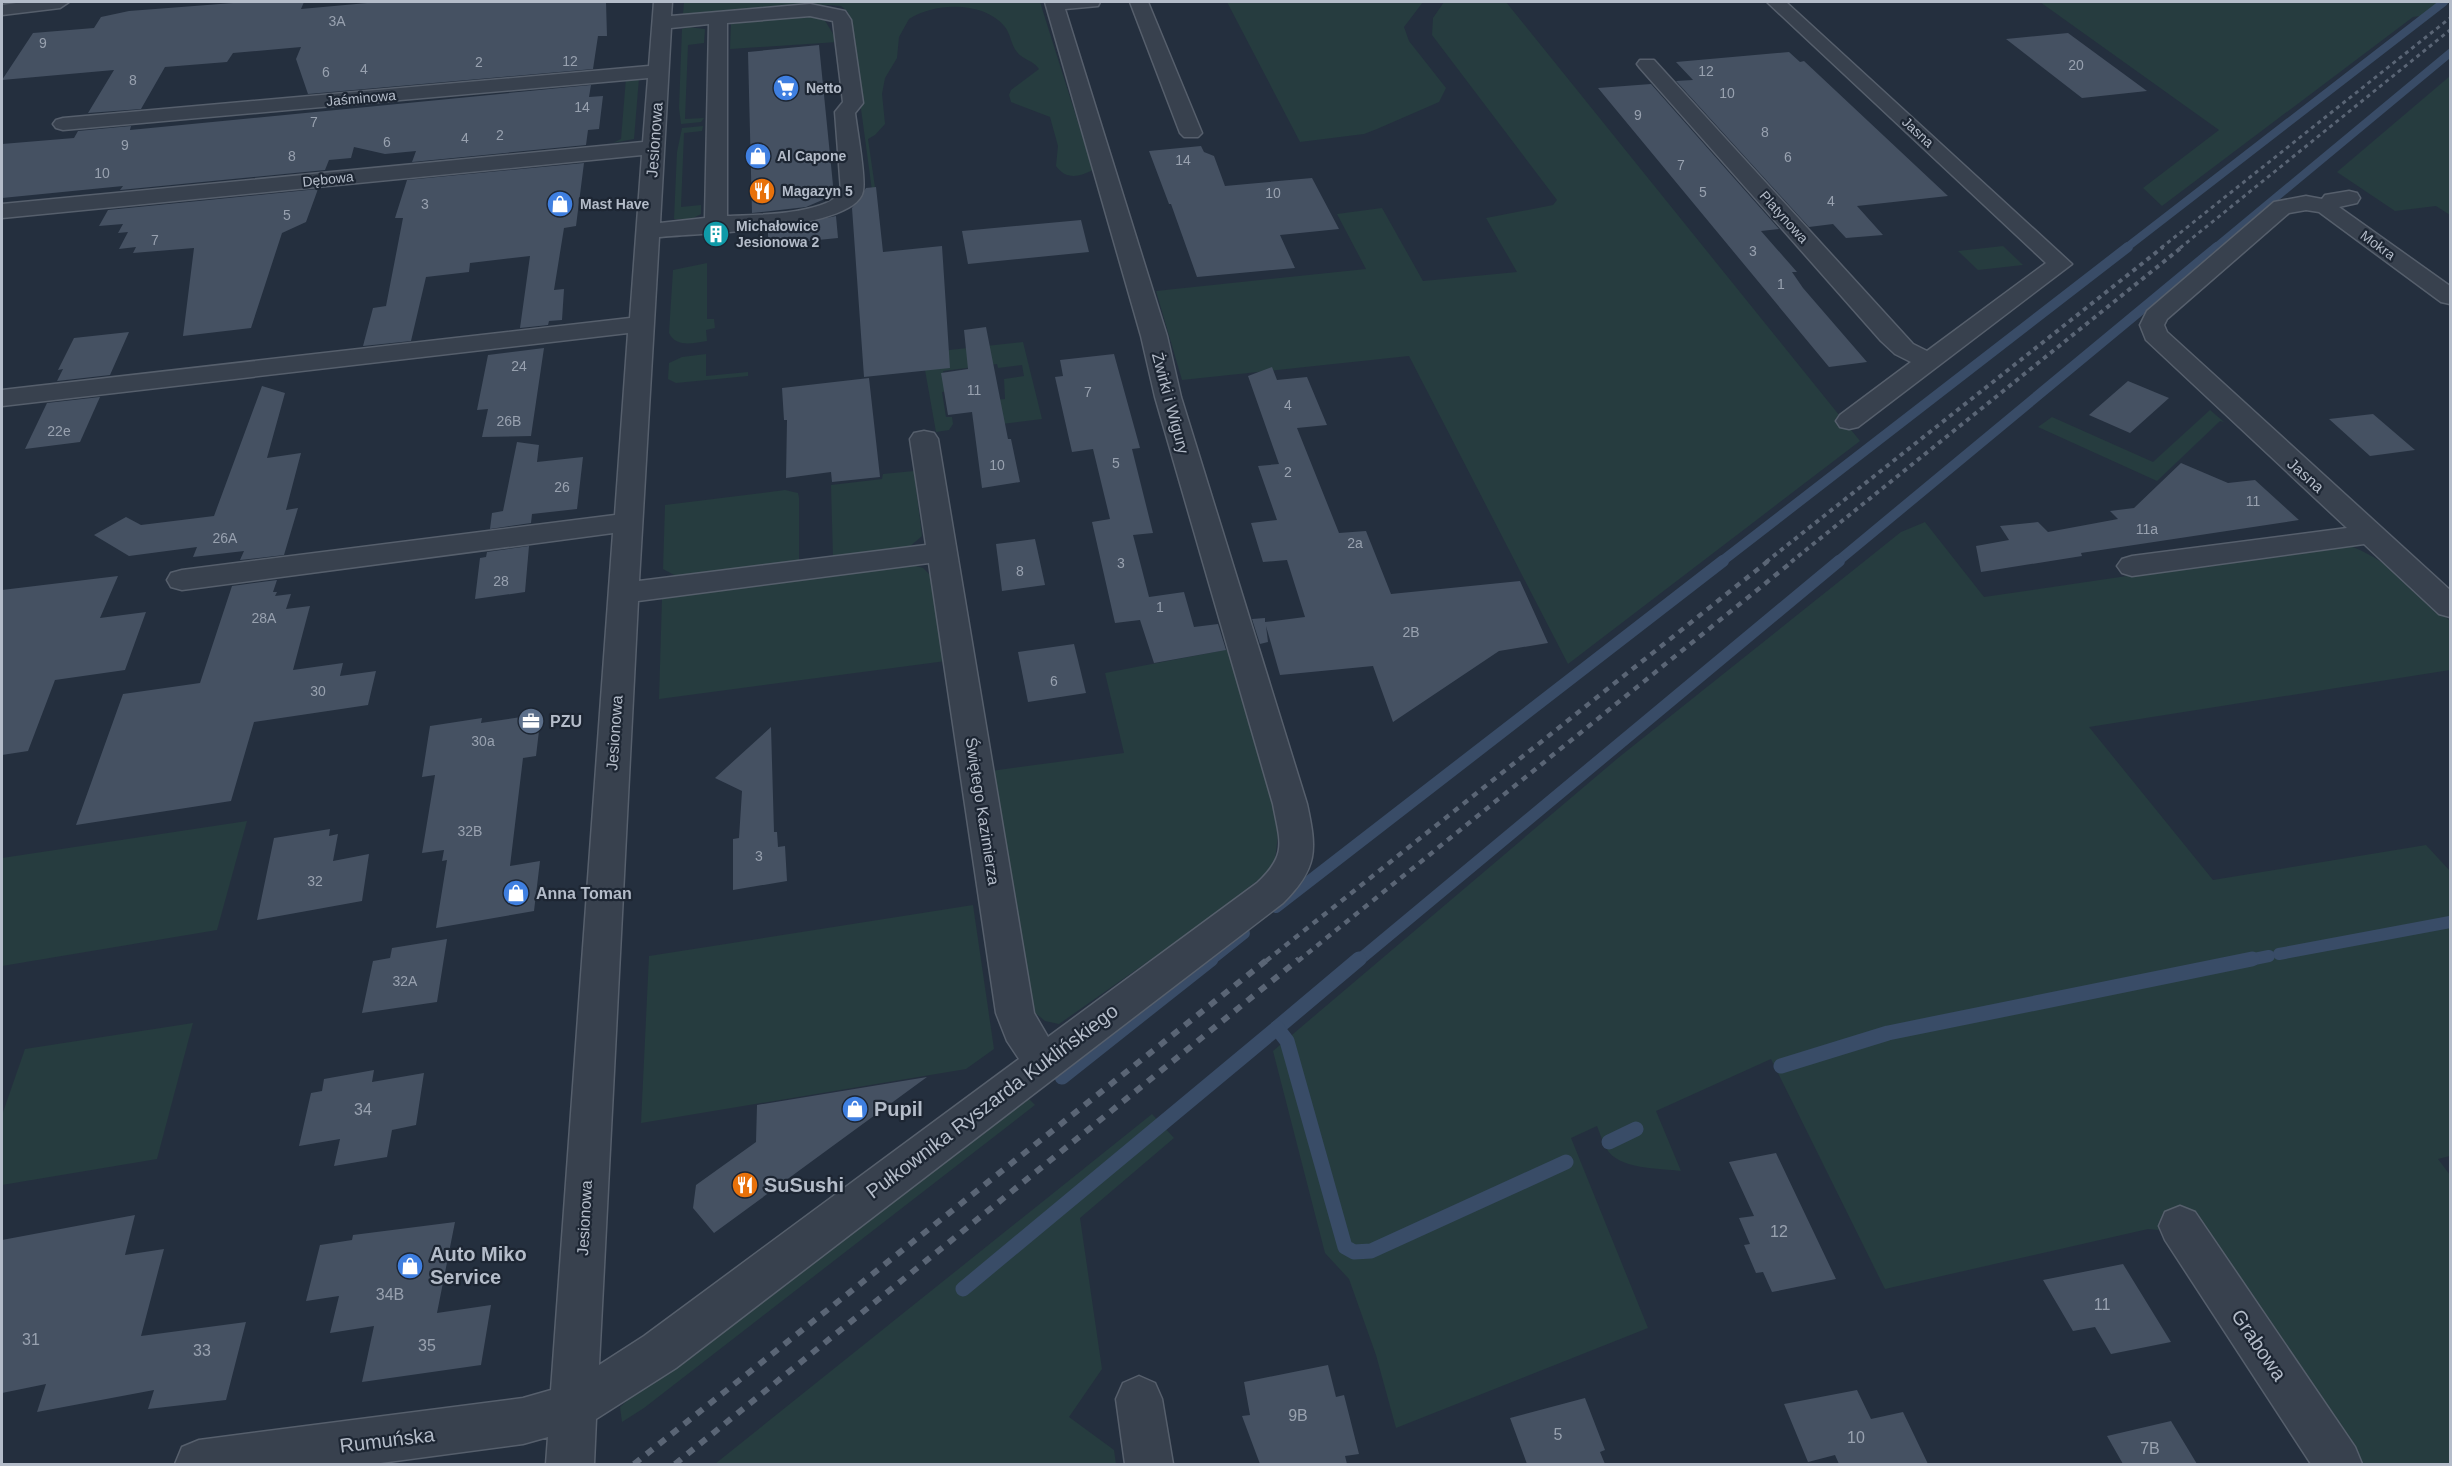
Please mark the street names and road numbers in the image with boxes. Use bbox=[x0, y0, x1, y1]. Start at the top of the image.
street label: Jaśminowa bbox=[325, 87, 397, 109]
street label: Jesionowa bbox=[643, 102, 666, 178]
street label: Jasna bbox=[1899, 113, 1937, 151]
street label: Dębowa bbox=[302, 168, 355, 190]
street label: Platynowa bbox=[1756, 188, 1812, 247]
street label: Mokra bbox=[2358, 227, 2399, 263]
street label: Żwirki i Wigury bbox=[1149, 350, 1193, 456]
street label: Jasna bbox=[2284, 455, 2327, 496]
street label: Jesionowa bbox=[603, 695, 626, 771]
street label: Świętego Kazimierza bbox=[962, 736, 1004, 886]
street label: Pułkownika Ryszarda Kuklińskiego bbox=[862, 999, 1122, 1203]
street label: Jesionowa bbox=[574, 1180, 595, 1256]
street label: Grabowa bbox=[2227, 1305, 2291, 1386]
street label: Rumuńska bbox=[338, 1423, 437, 1457]

